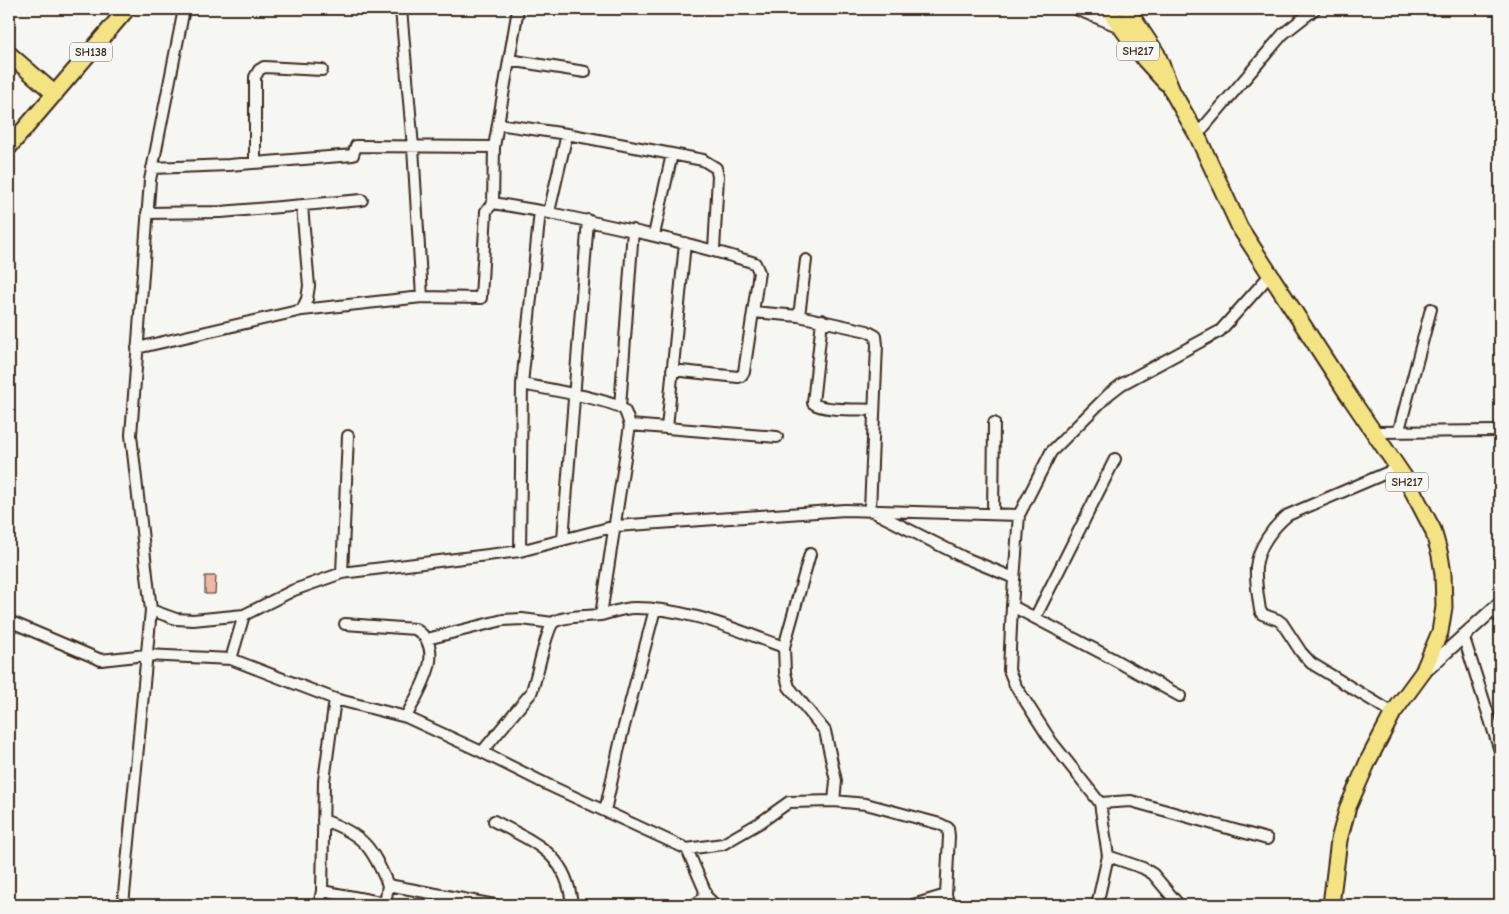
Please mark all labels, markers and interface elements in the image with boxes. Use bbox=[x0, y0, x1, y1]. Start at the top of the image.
road number: SH217 bbox=[1117, 41, 1159, 60]
road number: SH138 bbox=[70, 42, 112, 62]
road number: SH217 bbox=[1386, 472, 1428, 492]

